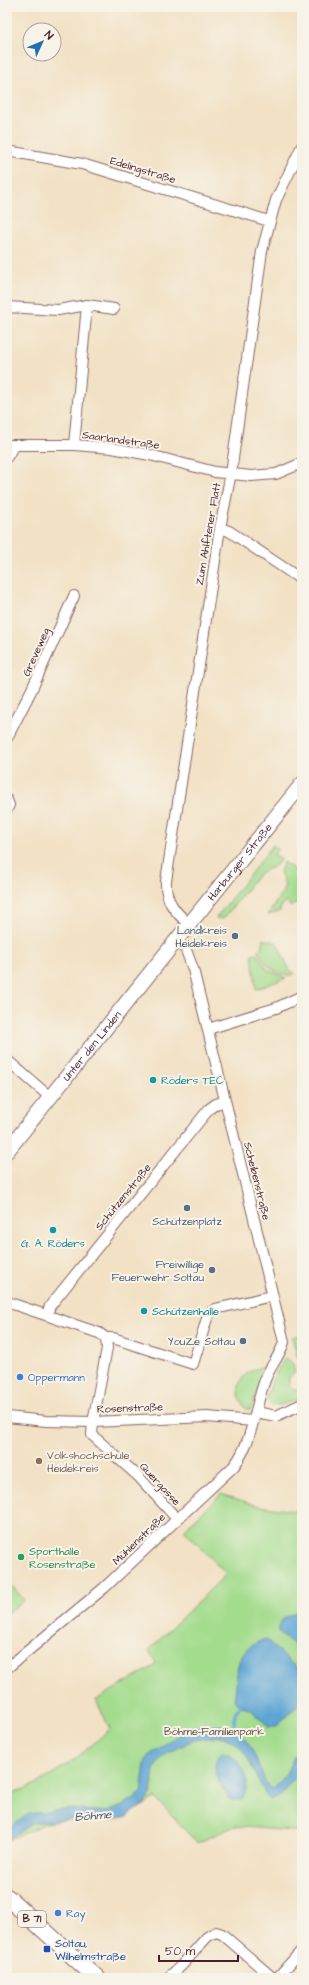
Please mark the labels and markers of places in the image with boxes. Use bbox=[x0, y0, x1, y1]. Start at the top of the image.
place label: Landkreis Heidekreis bbox=[175, 923, 227, 951]
marker: Landkreis Heidekreis bbox=[230, 931, 240, 941]
place label: Röders TEC bbox=[161, 1073, 224, 1088]
marker: Röders TEC bbox=[148, 1075, 158, 1085]
marker: Schützenplatz bbox=[182, 1203, 192, 1213]
place label: Schützenplatz bbox=[152, 1214, 222, 1229]
marker: G. A. Röders bbox=[48, 1225, 58, 1235]
place label: G. A. Röders bbox=[21, 1236, 85, 1251]
place label: Freiwillige Feuerwehr Soltau bbox=[111, 1257, 204, 1285]
marker: Freiwillige Feuerwehr Soltau bbox=[207, 1265, 217, 1275]
place label: Schützenhalle bbox=[152, 1304, 219, 1319]
marker: Schützenhalle bbox=[139, 1306, 149, 1316]
place label: YouZe Soltau bbox=[168, 1334, 235, 1349]
marker: YouZe Soltau bbox=[238, 1336, 248, 1346]
place label: Oppermann bbox=[28, 1370, 85, 1385]
marker: Oppermann bbox=[15, 1372, 25, 1382]
place label: Volkshochschule Heidekreis bbox=[47, 1448, 129, 1476]
marker: Volkshochschule Heidekreis bbox=[34, 1456, 44, 1466]
place label: Sporthalle Rosenstraße bbox=[29, 1544, 95, 1572]
marker: Sporthalle Rosenstraße bbox=[16, 1552, 26, 1562]
place label: Ray bbox=[66, 1906, 85, 1922]
marker: Ray bbox=[53, 1908, 63, 1918]
place label: Soltau, Wilhelmstraße bbox=[55, 1936, 126, 1964]
marker: Soltau, Wilhelmstraße bbox=[42, 1944, 52, 1954]

